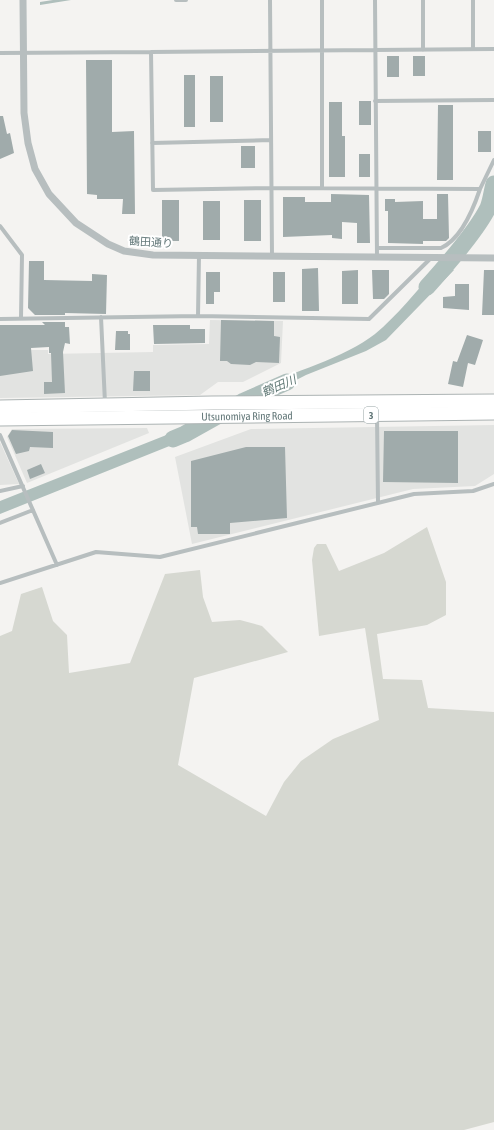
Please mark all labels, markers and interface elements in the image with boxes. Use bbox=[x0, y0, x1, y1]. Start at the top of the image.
street label: 鶴田通り bbox=[129, 234, 173, 250]
water label: 鶴田川 bbox=[260, 372, 300, 399]
road number: 3 bbox=[364, 407, 378, 423]
street label: Utsunomiya Ring Road bbox=[201, 409, 293, 423]

